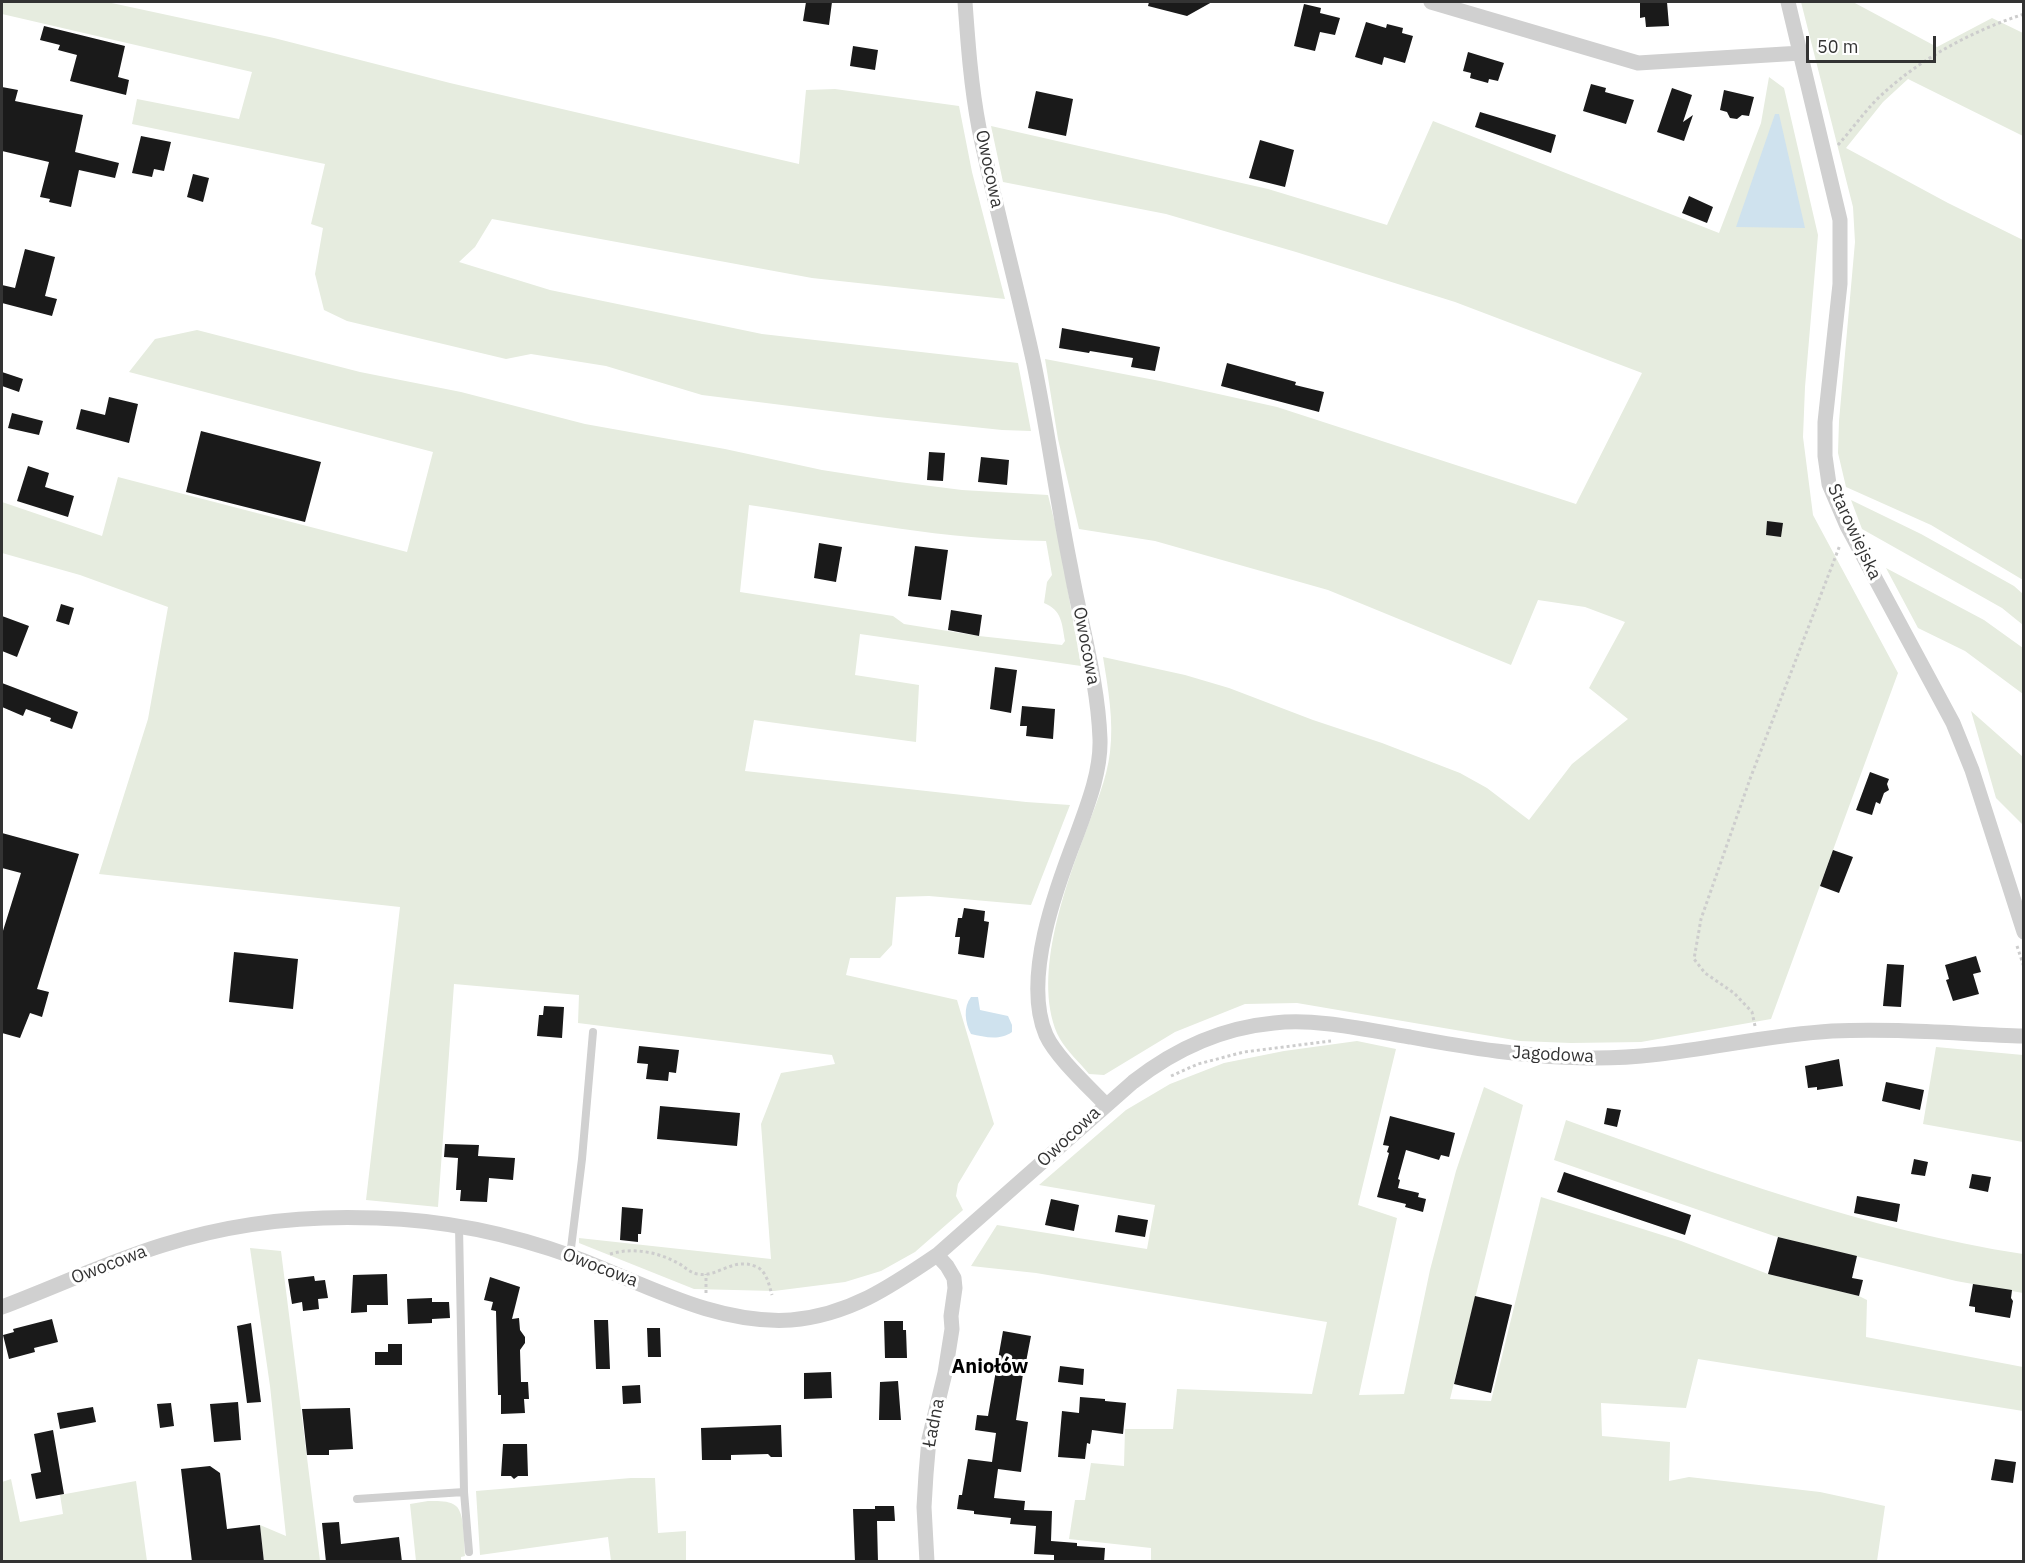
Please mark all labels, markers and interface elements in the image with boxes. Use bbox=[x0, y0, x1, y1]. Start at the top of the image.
scale bar bbox=[1809, 24, 1940, 62]
text: 50 m bbox=[1817, 35, 1859, 58]
street label: Owocowa bbox=[970, 128, 1008, 210]
street label: Starowiejska bbox=[1822, 481, 1886, 583]
street label: Owocowa bbox=[1068, 605, 1104, 687]
street label: Jagodowa bbox=[1512, 1042, 1594, 1068]
street label: Owocowa bbox=[1033, 1102, 1105, 1172]
street label: Owocowa bbox=[68, 1241, 150, 1289]
street label: Owocowa bbox=[559, 1244, 641, 1292]
district label: Aniołów bbox=[952, 1355, 1028, 1379]
street label: Ładna bbox=[919, 1397, 949, 1449]

